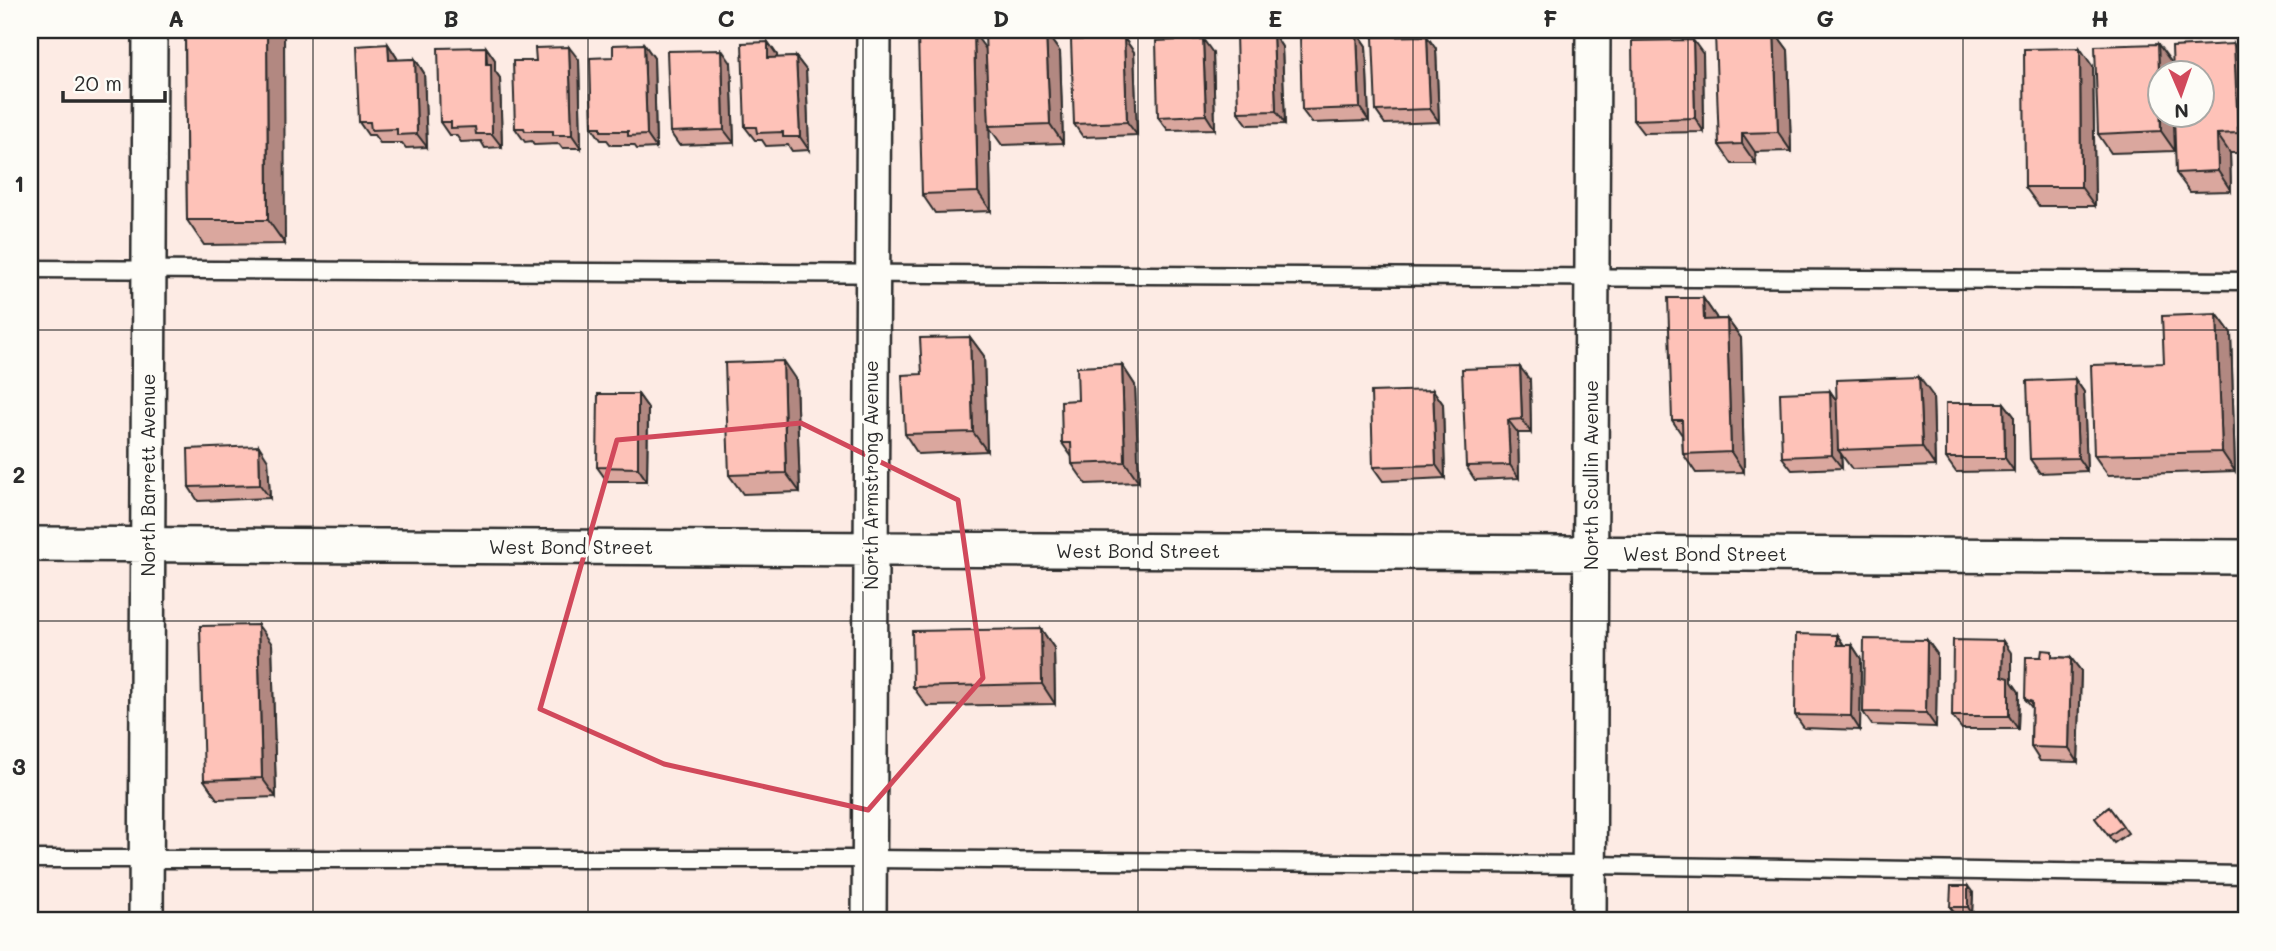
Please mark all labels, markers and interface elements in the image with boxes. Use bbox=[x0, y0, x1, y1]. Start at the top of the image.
text: A bbox=[168, 3, 184, 33]
text: B bbox=[443, 3, 459, 33]
text: C bbox=[717, 3, 735, 33]
text: D bbox=[993, 3, 1009, 33]
text: E bbox=[1268, 3, 1282, 33]
text: F bbox=[1543, 3, 1557, 33]
text: G bbox=[1816, 3, 1834, 33]
text: H bbox=[2091, 3, 2109, 33]
scale bar bbox=[63, 60, 164, 104]
north arrow bbox=[2146, 60, 2216, 130]
text: 20 m bbox=[74, 69, 122, 96]
text: N bbox=[2174, 99, 2189, 124]
text: 1 bbox=[14, 168, 24, 198]
street label: North Armstrong Avenue bbox=[858, 360, 883, 590]
street label: North Barrett Avenue bbox=[135, 374, 160, 577]
street label: North Scullin Avenue bbox=[1578, 380, 1603, 570]
text: 2 bbox=[13, 459, 25, 489]
street label: West Bond Street bbox=[489, 534, 653, 559]
street label: West Bond Street bbox=[1056, 538, 1220, 563]
street label: West Bond Street bbox=[1623, 541, 1787, 566]
text: 3 bbox=[12, 751, 26, 781]

